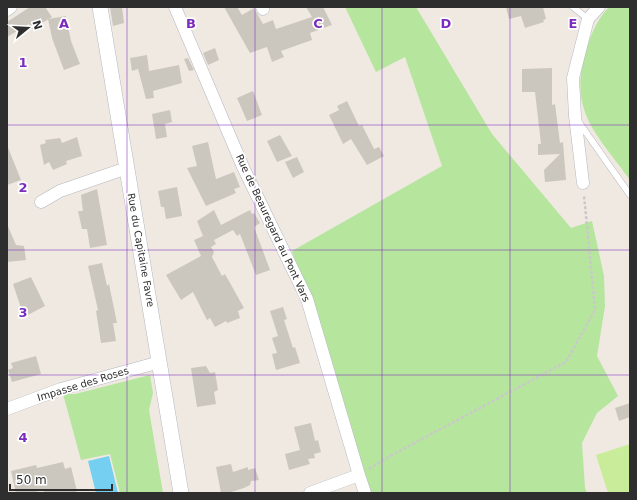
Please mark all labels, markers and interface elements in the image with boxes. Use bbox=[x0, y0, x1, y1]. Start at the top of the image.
north arrow bbox=[8, 8, 48, 48]
text: A bbox=[59, 16, 69, 31]
text: B bbox=[186, 16, 196, 31]
text: C bbox=[313, 16, 323, 31]
text: D bbox=[441, 16, 452, 31]
text: E bbox=[569, 16, 577, 31]
text: N bbox=[29, 19, 45, 31]
text: 1 bbox=[18, 55, 28, 70]
street label: Rue de Beauregard au Pont Vars bbox=[234, 152, 312, 304]
text: 2 bbox=[18, 180, 28, 195]
street label: Rue du Capitaine Favre bbox=[126, 192, 156, 308]
text: 3 bbox=[18, 305, 28, 320]
street label: Impasse des Roses bbox=[36, 365, 130, 403]
text: 4 bbox=[18, 430, 28, 445]
scale bar bbox=[10, 466, 112, 492]
text: 50 m bbox=[16, 473, 47, 487]

